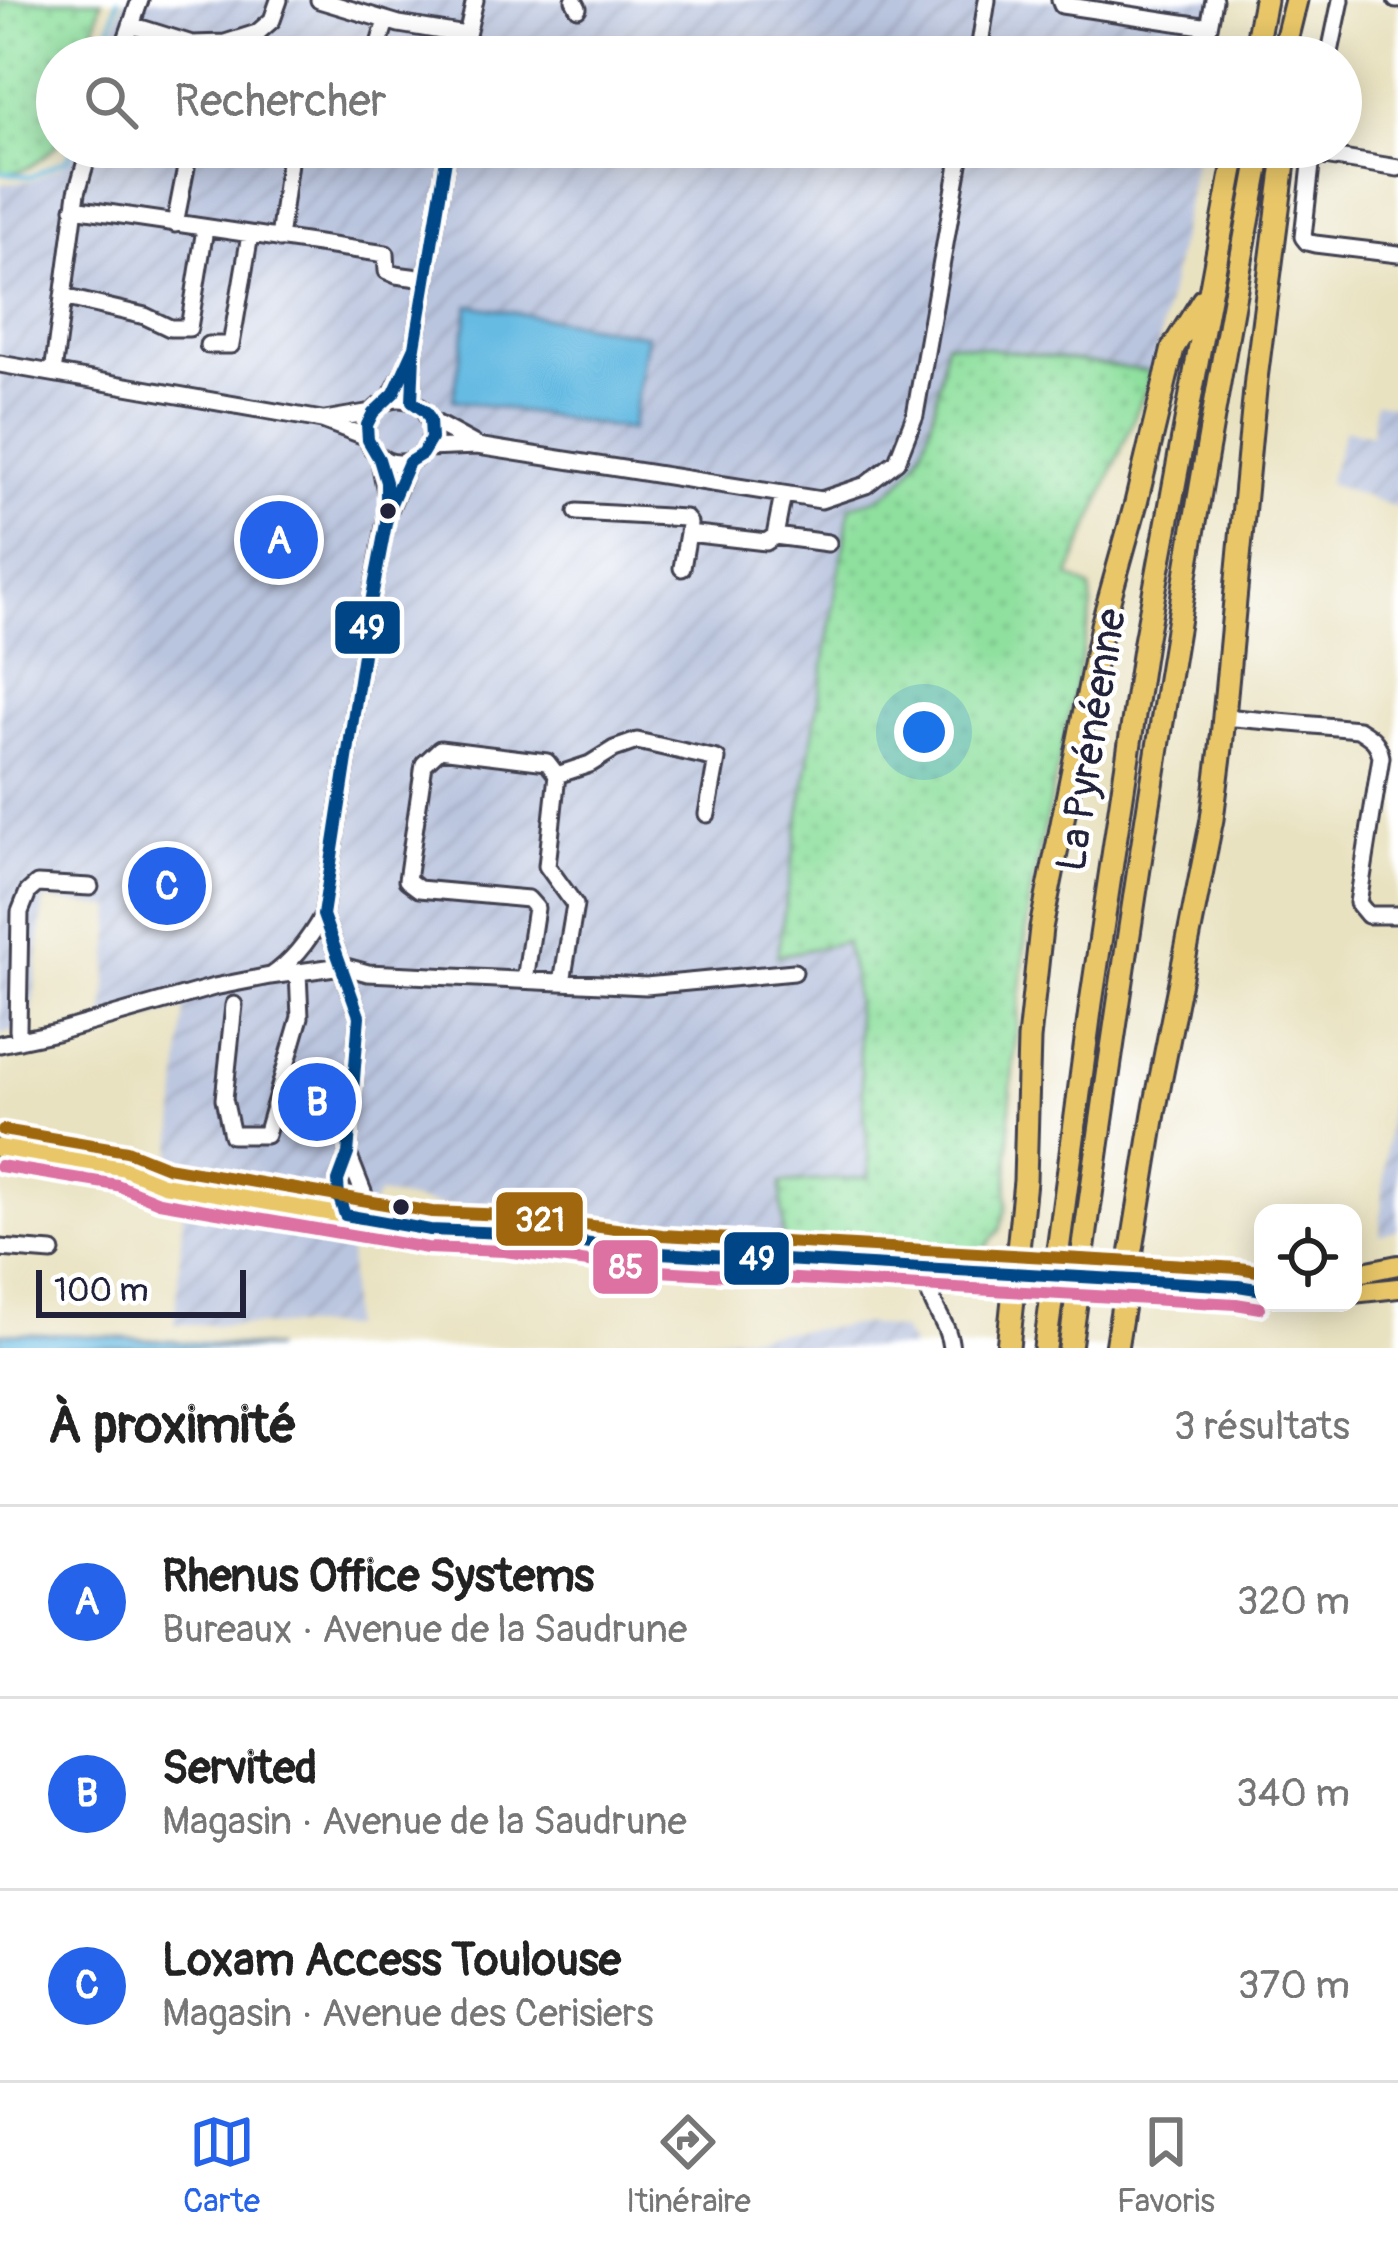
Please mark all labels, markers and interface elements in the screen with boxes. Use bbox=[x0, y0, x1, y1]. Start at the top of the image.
search box bbox=[36, 36, 1362, 168]
icon: search bbox=[78, 69, 144, 135]
text: Rechercher bbox=[174, 74, 387, 130]
pin: A bbox=[240, 495, 318, 585]
unlabelled marker bbox=[377, 500, 399, 522]
line badge: 49 bbox=[333, 599, 402, 656]
street label: La Pyrénéenne bbox=[1046, 605, 1138, 875]
text: 49 bbox=[349, 608, 385, 649]
your location bbox=[894, 702, 954, 762]
pin: C bbox=[128, 841, 206, 931]
pin: B bbox=[278, 1057, 356, 1147]
line badge: 321 bbox=[494, 1190, 585, 1248]
unlabelled marker bbox=[390, 1196, 412, 1218]
text: 321 bbox=[515, 1200, 565, 1241]
map controls bbox=[1254, 1204, 1362, 1312]
button: locate bbox=[1254, 1204, 1362, 1312]
line badge: 49 bbox=[722, 1230, 791, 1287]
line badge: 85 bbox=[591, 1238, 660, 1296]
text: 49 bbox=[739, 1239, 775, 1280]
text: 85 bbox=[609, 1247, 643, 1288]
scale bar bbox=[36, 1264, 246, 1317]
text: 100 m bbox=[54, 1270, 148, 1311]
text: À proximité bbox=[48, 1394, 297, 1458]
text: 3 résultats bbox=[1174, 1402, 1350, 1451]
text: Rhenus Office Systems bbox=[162, 1549, 594, 1605]
text: A bbox=[74, 1577, 100, 1626]
text: 320 m bbox=[1237, 1577, 1350, 1626]
text: Bureaux · Avenue de la Saudrune bbox=[162, 1605, 687, 1654]
text: Servited bbox=[162, 1741, 317, 1797]
text: B bbox=[76, 1769, 98, 1818]
text: 340 m bbox=[1236, 1769, 1350, 1818]
text: Magasin · Avenue de la Saudrune bbox=[162, 1797, 687, 1846]
text: Loxam Access Toulouse bbox=[162, 1933, 621, 1989]
text: C bbox=[75, 1961, 99, 2010]
text: 370 m bbox=[1238, 1961, 1350, 2010]
text: Magasin · Avenue des Cerisiers bbox=[162, 1989, 654, 2038]
tab: Carte bbox=[183, 2109, 260, 2222]
tab: Itinéraire bbox=[626, 2109, 751, 2222]
tab: Favoris bbox=[1117, 2109, 1215, 2222]

